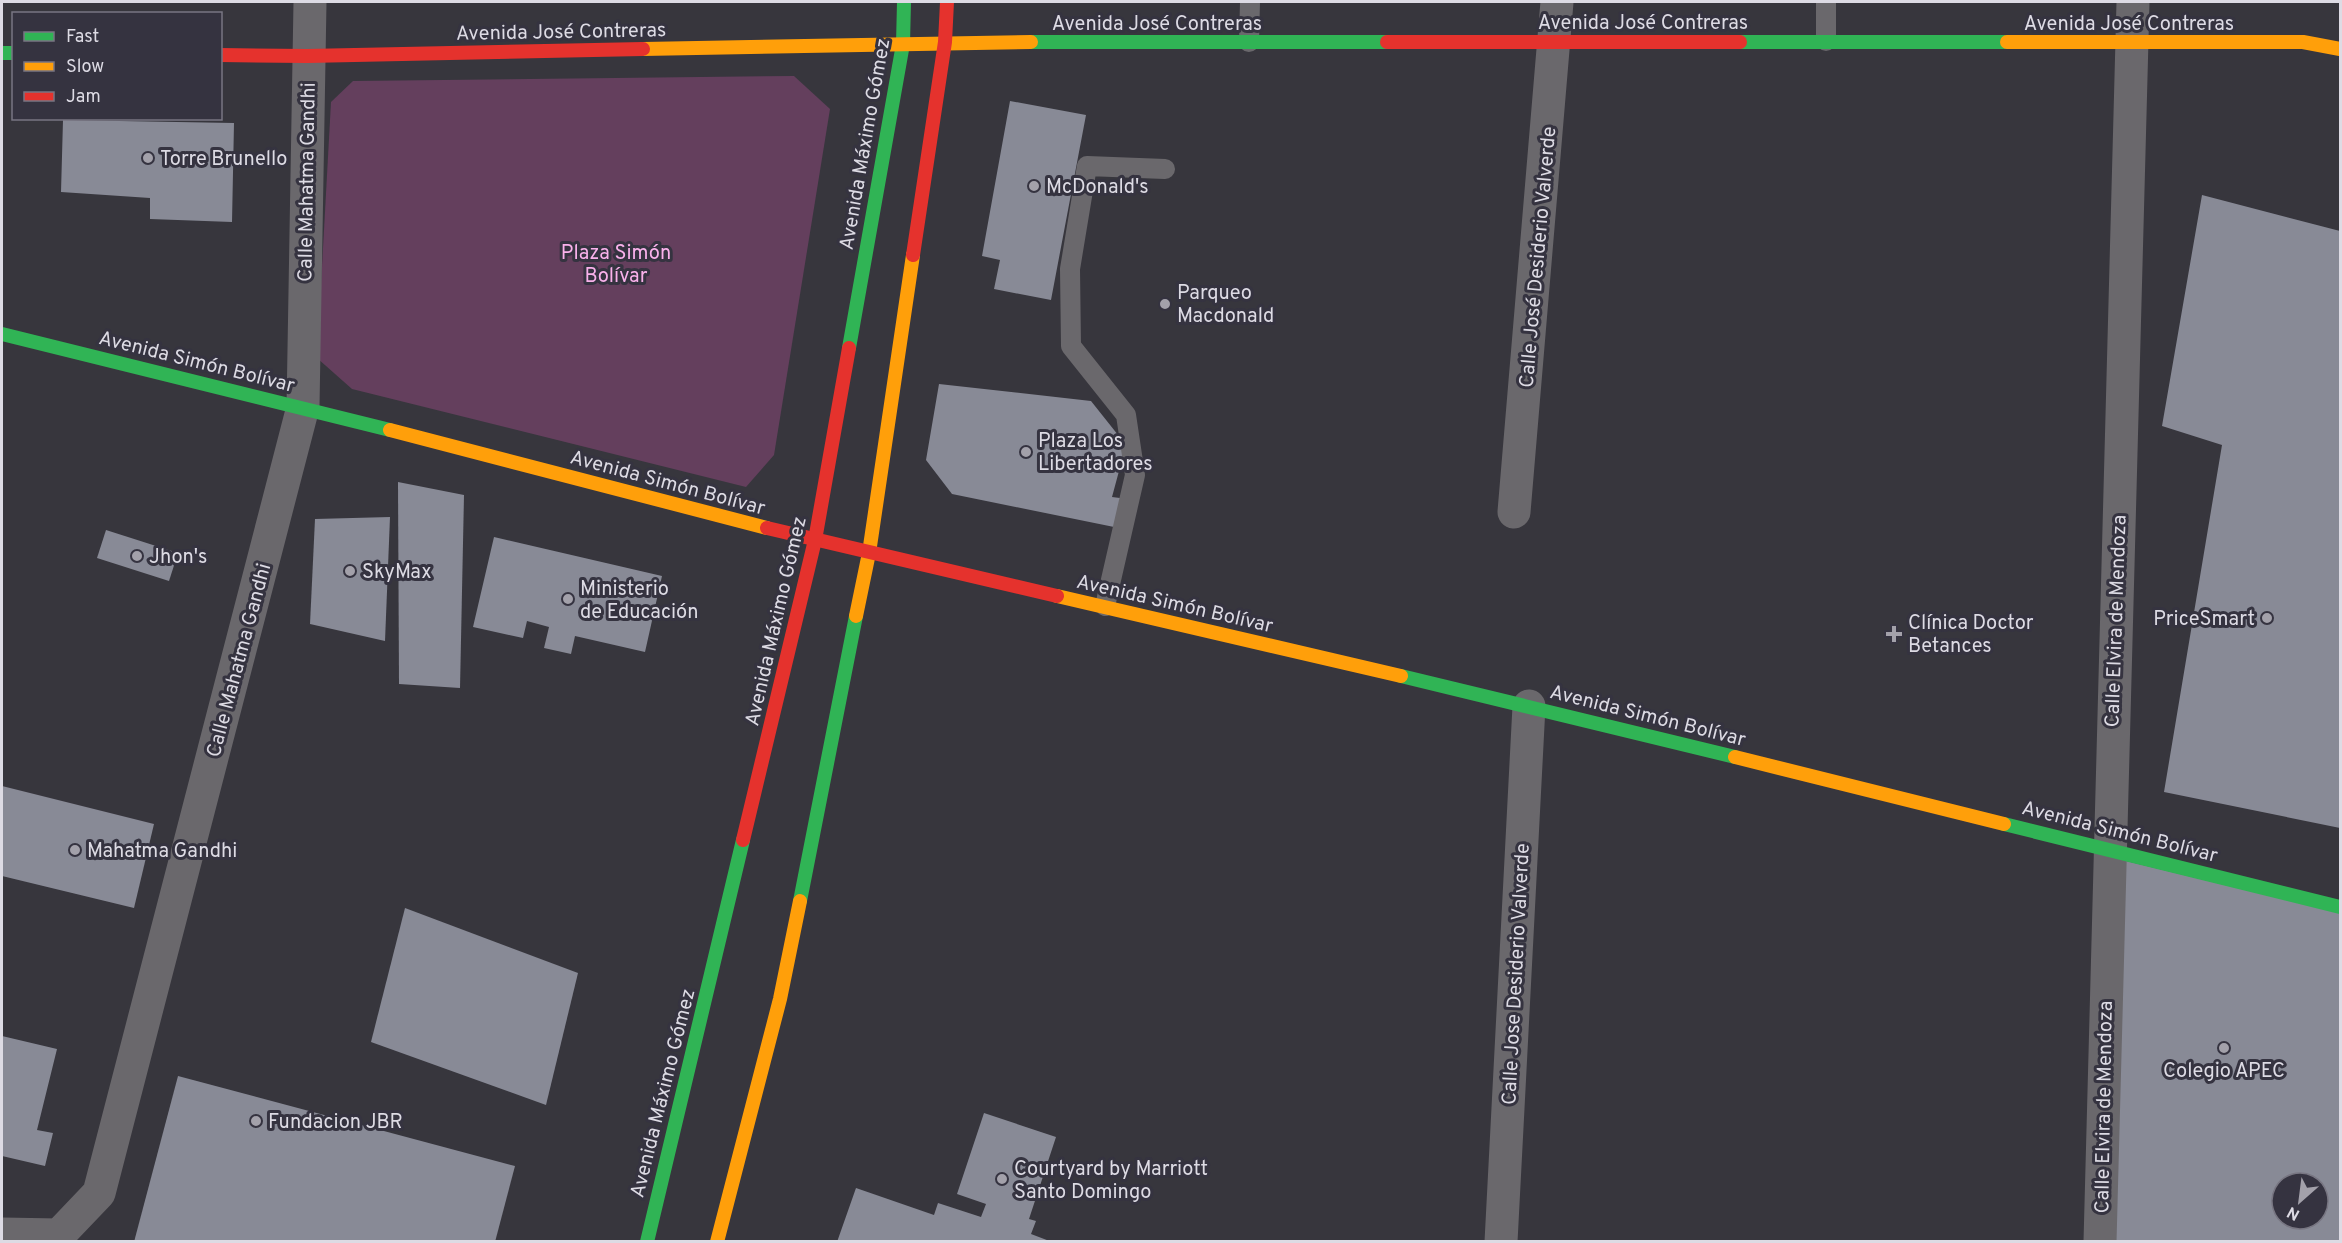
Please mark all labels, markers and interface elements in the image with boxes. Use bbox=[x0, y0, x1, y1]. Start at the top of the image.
street label: Avenida José Contreras bbox=[1538, 11, 1748, 37]
legend bbox=[12, 12, 222, 120]
street label: Avenida José Contreras bbox=[1052, 12, 1262, 38]
street label: Avenida José Contreras bbox=[2024, 12, 2234, 38]
street label: Avenida José Contreras bbox=[456, 18, 666, 48]
text: Fast bbox=[66, 26, 99, 49]
street label: Avenida Máximo Gómez bbox=[835, 37, 897, 252]
text: Slow bbox=[66, 56, 104, 79]
street label: Calle Mahatma Gandhi bbox=[293, 82, 323, 282]
text: Jam bbox=[66, 86, 101, 109]
street label: Calle José Desiderio Valverde bbox=[1515, 125, 1563, 389]
place label: Torre Brunello bbox=[160, 147, 287, 173]
marker: Torre Brunello bbox=[141, 151, 155, 165]
place label: McDonald's bbox=[1046, 175, 1149, 201]
marker: McDonald's bbox=[1027, 179, 1041, 193]
park label: Plaza Simón Bolívar bbox=[561, 241, 671, 290]
place label: Parqueo Macdonald bbox=[1177, 281, 1274, 330]
marker: Parqueo Macdonald bbox=[1158, 297, 1172, 311]
street label: Avenida Simón Bolívar bbox=[96, 326, 297, 400]
place label: Plaza Los Libertadores bbox=[1038, 429, 1153, 478]
street label: Avenida Simón Bolívar bbox=[567, 445, 768, 523]
marker: Plaza Los Libertadores bbox=[1019, 445, 1033, 459]
street label: Avenida Máximo Gómez bbox=[740, 514, 814, 729]
street label: Calle Elvira de Mendoza bbox=[2100, 514, 2134, 728]
place label: Jhon's bbox=[149, 545, 207, 571]
marker: Jhon's bbox=[130, 549, 144, 563]
place label: SkyMax bbox=[362, 560, 432, 586]
street label: Calle Mahatma Gandhi bbox=[202, 561, 278, 760]
marker: SkyMax bbox=[343, 564, 357, 578]
street label: Avenida Simón Bolívar bbox=[1074, 570, 1276, 640]
place label: Ministerio de Educación bbox=[580, 577, 699, 626]
marker: Ministerio de Educación bbox=[561, 592, 575, 606]
place label: PriceSmart bbox=[2153, 607, 2255, 633]
place label: Clínica Doctor Betances bbox=[1908, 611, 2034, 660]
marker: PriceSmart bbox=[2260, 611, 2274, 625]
marker: Clínica Doctor Betances bbox=[1885, 625, 1903, 643]
street label: Avenida Simón Bolívar bbox=[1547, 680, 1748, 754]
street label: Avenida Simón Bolívar bbox=[2019, 796, 2220, 870]
place label: Mahatma Gandhi bbox=[87, 839, 237, 865]
marker: Mahatma Gandhi bbox=[68, 843, 82, 857]
street label: Calle Jose Desiderio Valverde bbox=[1497, 843, 1537, 1106]
street label: Avenida Máximo Gómez bbox=[625, 986, 702, 1201]
street label: Calle Elvira de Mendoza bbox=[2090, 1000, 2120, 1214]
marker: Colegio APEC bbox=[2217, 1041, 2231, 1055]
place label: Colegio APEC bbox=[2163, 1059, 2285, 1085]
place label: Fundacion JBR bbox=[268, 1110, 403, 1136]
marker: Fundacion JBR bbox=[249, 1114, 263, 1128]
place label: Courtyard by Marriott Santo Domingo bbox=[1014, 1157, 1208, 1206]
north arrow bbox=[2270, 1171, 2330, 1231]
marker: Courtyard by Marriott Santo Domingo bbox=[995, 1172, 1009, 1186]
text: N bbox=[2284, 1201, 2304, 1224]

